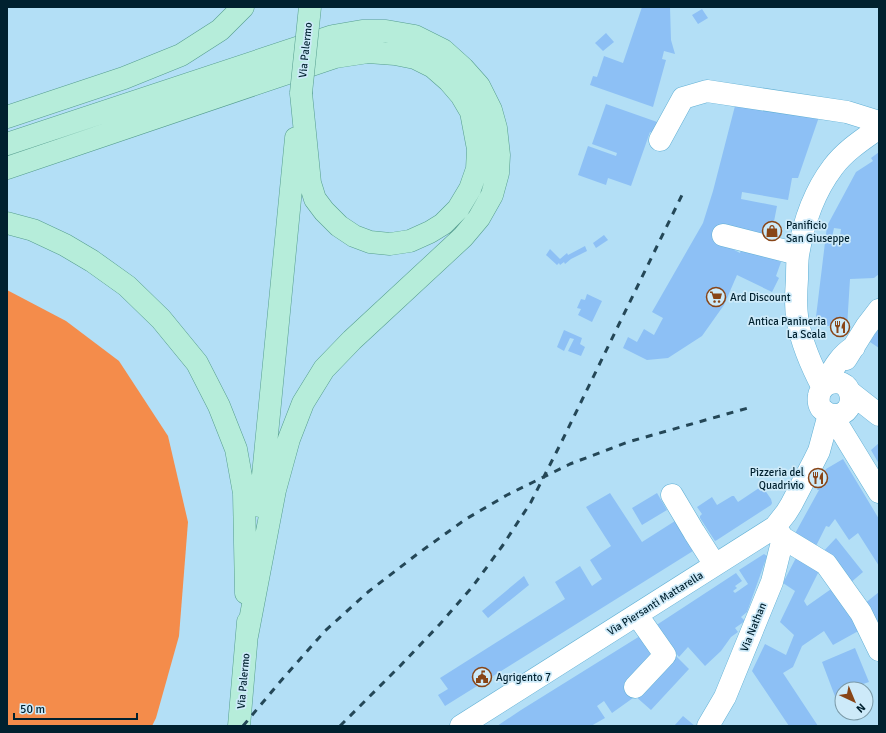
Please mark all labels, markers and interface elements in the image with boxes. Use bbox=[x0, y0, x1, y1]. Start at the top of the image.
street label: Via Palermo bbox=[296, 21, 315, 79]
place label: Panificio San Giuseppe bbox=[786, 219, 850, 245]
shop icon: Panificio San Giuseppe bbox=[761, 220, 783, 242]
supermarket icon: Ard Discount bbox=[705, 286, 727, 308]
place label: Ard Discount bbox=[730, 291, 791, 304]
place label: Antica Panineria La Scala bbox=[748, 315, 826, 341]
restaurant icon: Antica Panineria La Scala bbox=[829, 316, 851, 338]
place label: Pizzeria del Quadrivio bbox=[750, 466, 804, 492]
restaurant icon: Pizzeria del Quadrivio bbox=[807, 467, 829, 489]
street label: Via Piersanti Mattarella bbox=[605, 568, 706, 638]
street label: Via Nathan bbox=[738, 601, 769, 654]
street label: Via Palermo bbox=[235, 652, 252, 710]
public building icon: Agrigento 7 bbox=[471, 666, 493, 688]
place label: Agrigento 7 bbox=[496, 671, 551, 684]
north arrow bbox=[834, 681, 874, 721]
scale bar bbox=[14, 695, 137, 721]
text: N bbox=[853, 700, 868, 715]
text: 50 m bbox=[20, 702, 45, 717]

